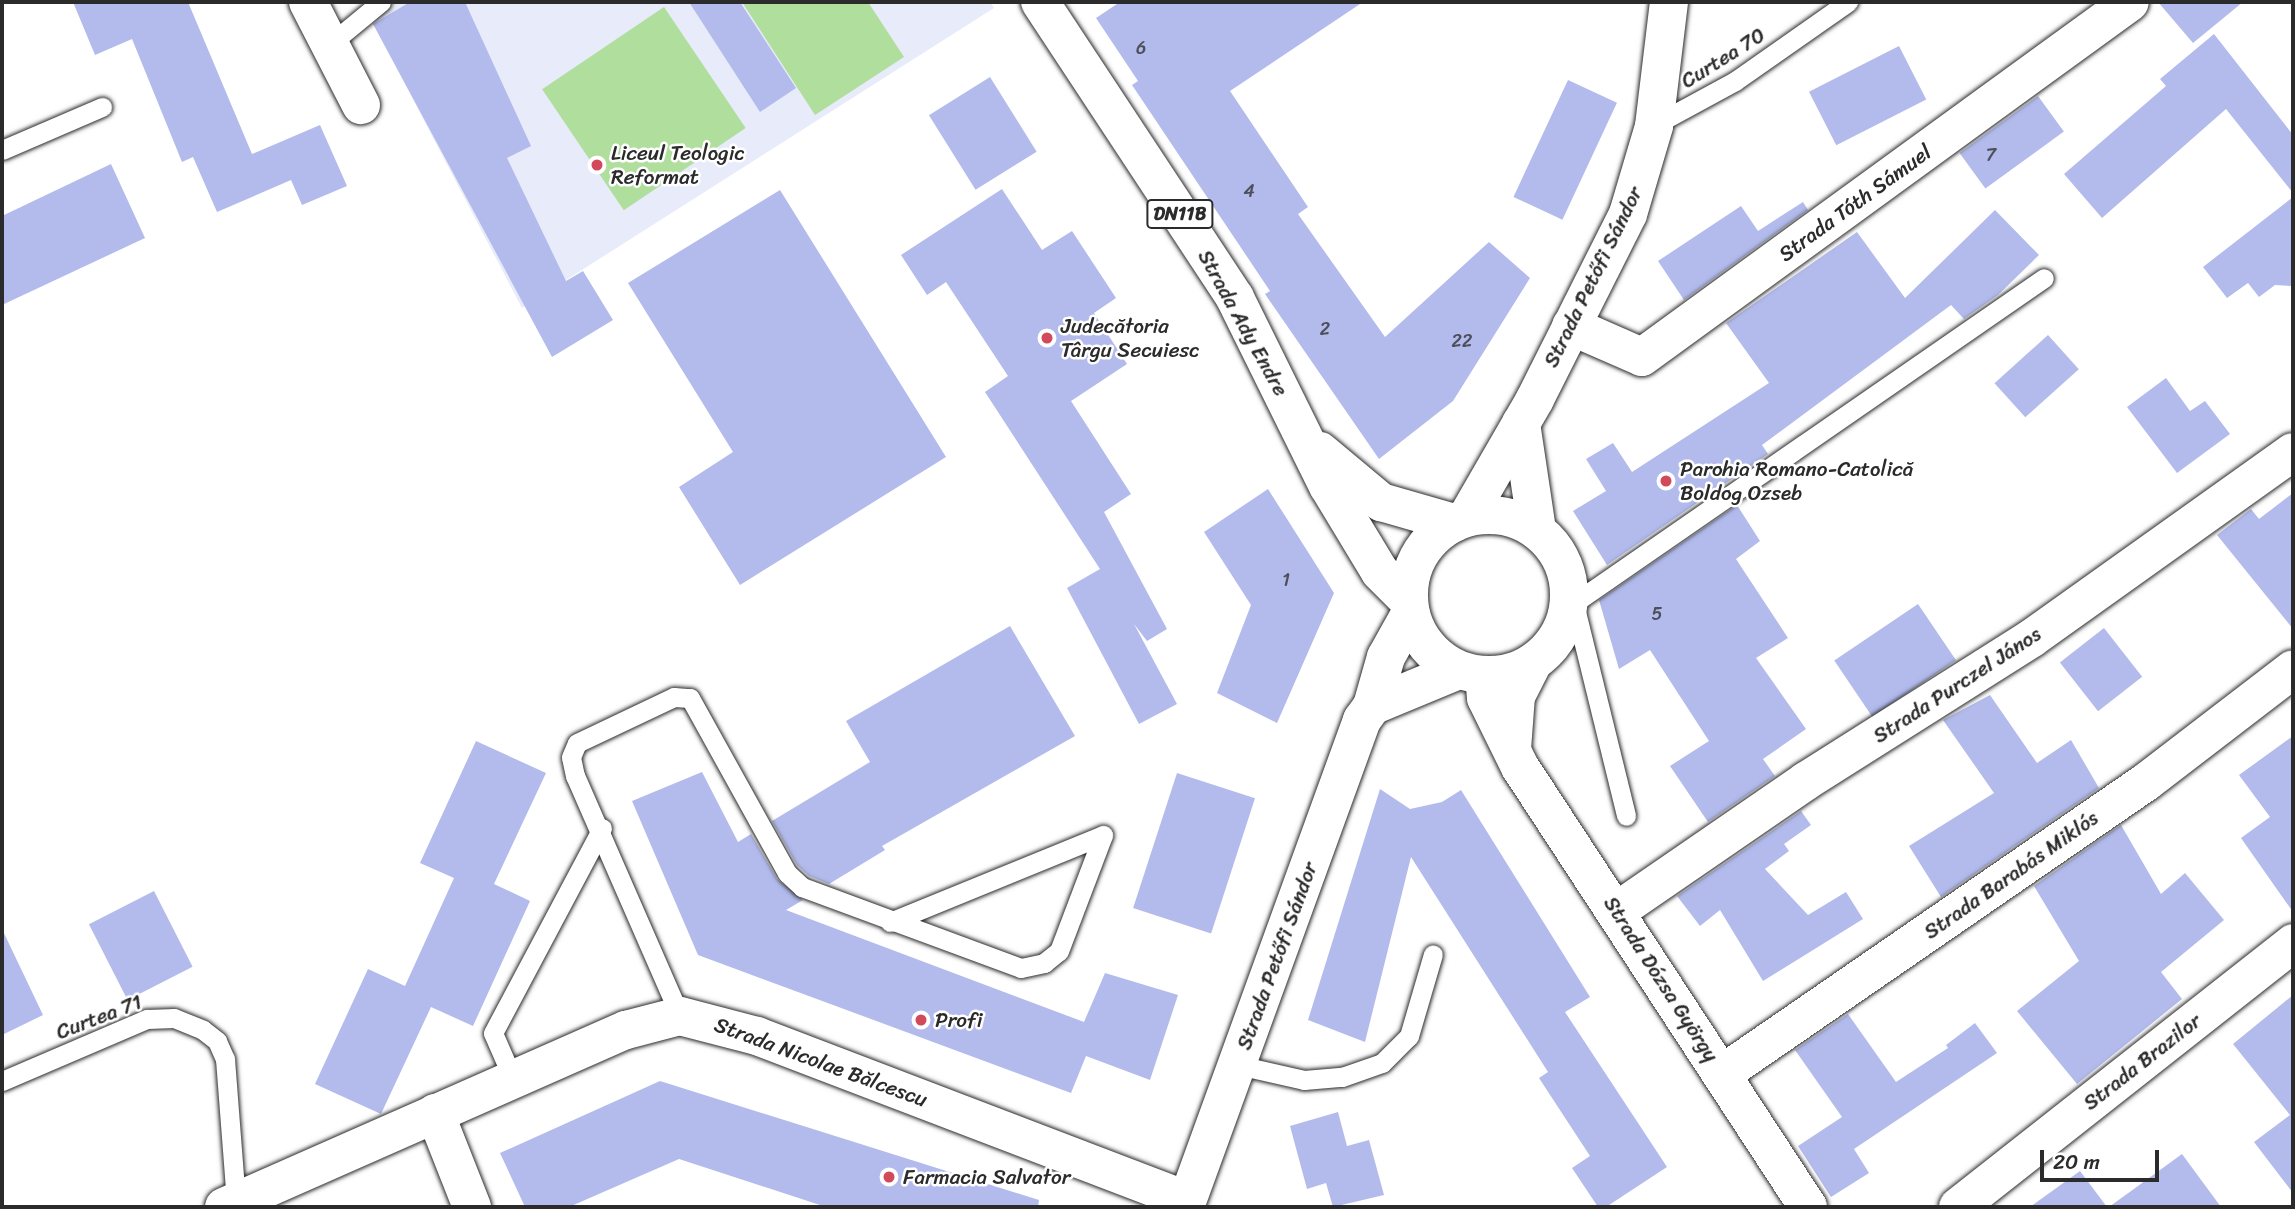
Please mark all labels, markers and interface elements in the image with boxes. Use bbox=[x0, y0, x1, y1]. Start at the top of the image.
street label: Curtea 70 bbox=[1676, 22, 1770, 94]
house number: 6 bbox=[1136, 37, 1146, 59]
street label: Strada Tóth Sámuel bbox=[1774, 139, 1936, 267]
place label: Liceul Teologic Reformat bbox=[611, 140, 745, 190]
house number: 7 bbox=[1986, 144, 1996, 166]
marker: Liceul Teologic Reformat bbox=[589, 157, 605, 173]
house number: 4 bbox=[1243, 180, 1255, 202]
street label: Strada Petőfi Sándor bbox=[1538, 182, 1648, 372]
road number: DN11B bbox=[1145, 198, 1215, 230]
street label: Strada Ady Endre bbox=[1192, 246, 1294, 400]
place label: Judecătoria Târgu Secuiesc bbox=[1061, 313, 1200, 363]
house number: 2 bbox=[1320, 318, 1330, 340]
marker: Judecătoria Târgu Secuiesc bbox=[1039, 330, 1055, 346]
house number: 22 bbox=[1452, 330, 1472, 352]
place label: Parohia Romano-Catolică Boldog Ozseb bbox=[1680, 456, 1912, 506]
marker: Parohia Romano-Catolică Boldog Ozseb bbox=[1658, 473, 1674, 489]
house number: 1 bbox=[1282, 569, 1290, 591]
house number: 5 bbox=[1652, 603, 1662, 625]
street label: Strada Purczel János bbox=[1868, 621, 2046, 749]
street label: Strada Barabás Miklós bbox=[1919, 805, 2103, 945]
street label: Strada Petőfi Sándor bbox=[1231, 858, 1323, 1054]
street label: Strada Dózsa György bbox=[1598, 892, 1724, 1066]
street label: Curtea 71 bbox=[53, 989, 145, 1045]
place label: Profi bbox=[935, 1007, 983, 1033]
street label: Strada Brazilor bbox=[2078, 1008, 2206, 1116]
street label: Strada Nicolae Bălcescu bbox=[711, 1012, 931, 1112]
marker: Profi bbox=[913, 1012, 929, 1028]
scale bar bbox=[2043, 1136, 2162, 1180]
text: 20 m bbox=[2053, 1143, 2100, 1181]
place label: Farmacia Salvator bbox=[903, 1164, 1070, 1190]
marker: Farmacia Salvator bbox=[881, 1169, 897, 1185]

